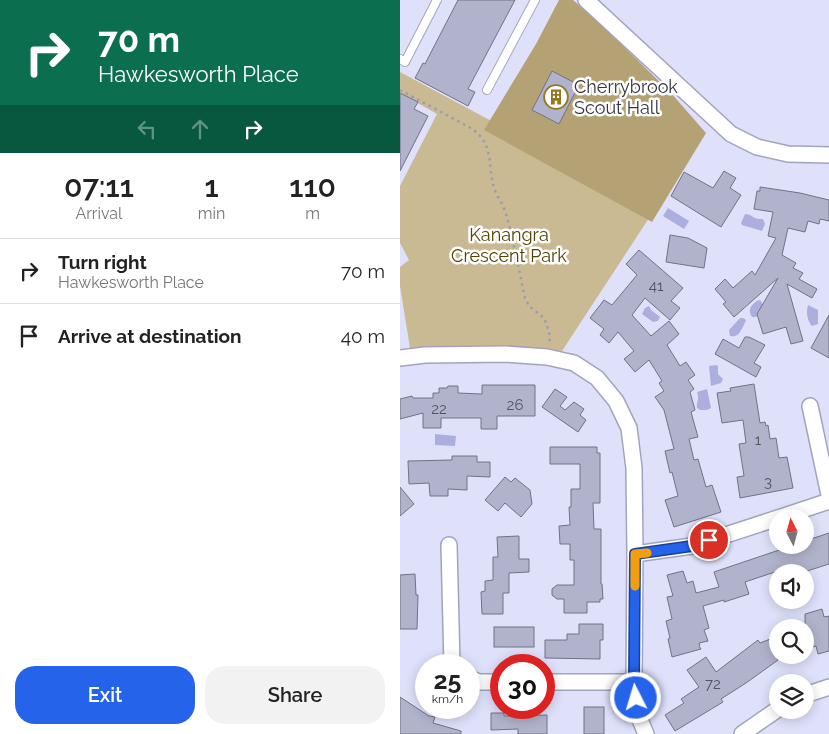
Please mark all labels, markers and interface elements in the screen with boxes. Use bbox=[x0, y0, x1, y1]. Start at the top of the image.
text: 70 m bbox=[98, 19, 180, 60]
icon: right bbox=[15, 20, 80, 85]
text: Hawkesworth Place bbox=[98, 61, 299, 87]
place label: Cherrybrook Scout Hall bbox=[574, 76, 678, 118]
building icon: Cherrybrook Scout Hall bbox=[543, 84, 569, 110]
icon: left bbox=[133, 115, 161, 143]
icon: ahead bbox=[186, 115, 214, 143]
icon: right bbox=[239, 115, 267, 143]
text: 07:11 bbox=[64, 169, 134, 204]
text: 1 bbox=[204, 169, 219, 204]
text: 110 bbox=[289, 169, 336, 204]
text: Arrival bbox=[75, 204, 122, 223]
text: min bbox=[198, 204, 225, 223]
text: m bbox=[305, 204, 320, 223]
park label: Kanangra Crescent Park bbox=[451, 224, 567, 266]
text: Turn right bbox=[58, 251, 147, 273]
icon: right bbox=[15, 257, 43, 285]
text: 70 m bbox=[341, 260, 385, 282]
text: Hawkesworth Place bbox=[58, 273, 204, 292]
house number: 41 bbox=[649, 277, 664, 295]
icon: arrive bbox=[15, 322, 43, 350]
text: Arrive at destination bbox=[58, 325, 242, 347]
text: 40 m bbox=[341, 325, 385, 347]
house number: 26 bbox=[507, 396, 523, 414]
house number: 22 bbox=[431, 400, 447, 418]
house number: 1 bbox=[755, 431, 762, 449]
house number: 3 bbox=[764, 473, 772, 491]
north arrow bbox=[769, 509, 814, 554]
map controls bbox=[769, 509, 814, 719]
pin bbox=[688, 519, 730, 561]
icon: arrive bbox=[695, 526, 723, 554]
button: sound bbox=[769, 564, 814, 609]
button: search bbox=[769, 619, 814, 664]
speed limit sign: 30 bbox=[490, 654, 555, 719]
text: 25 bbox=[434, 665, 461, 695]
button: Exit bbox=[15, 666, 195, 724]
button: Share bbox=[205, 666, 385, 724]
position arrow bbox=[609, 671, 661, 723]
button: layers bbox=[769, 674, 814, 719]
house number: 72 bbox=[705, 675, 721, 693]
text: km/h bbox=[432, 692, 463, 706]

